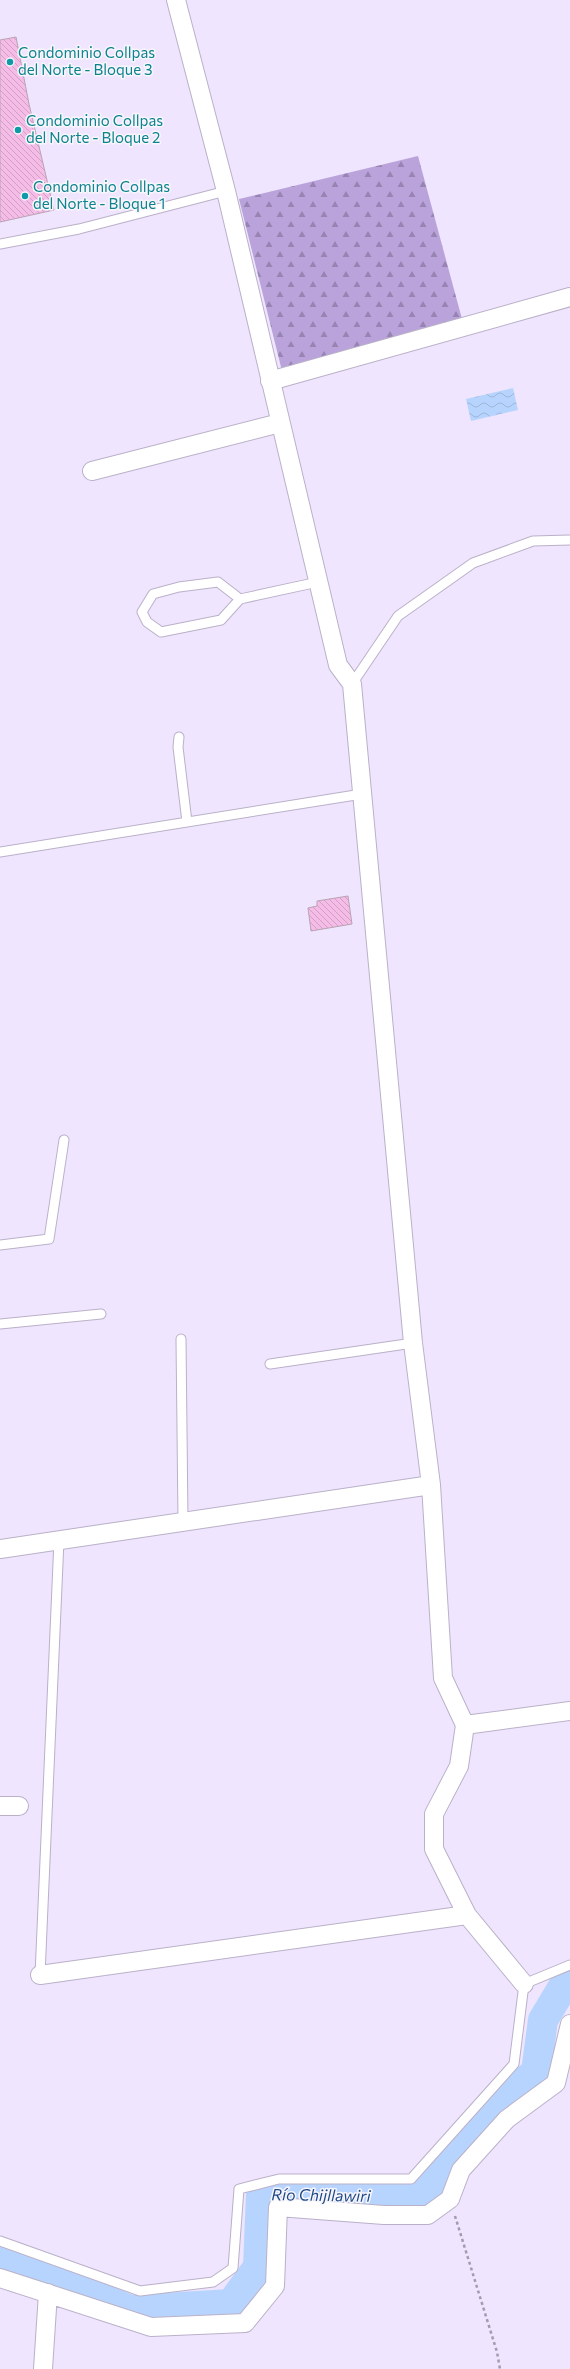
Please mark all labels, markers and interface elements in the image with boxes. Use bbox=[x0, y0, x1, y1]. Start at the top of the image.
place label: Condominio Collpas del Norte - Bloque 3 bbox=[18, 43, 155, 78]
marker: Condominio Collpas del Norte - Bloque 3 bbox=[5, 57, 15, 67]
place label: Condominio Collpas del Norte - Bloque 2 bbox=[26, 111, 163, 146]
marker: Condominio Collpas del Norte - Bloque 2 bbox=[13, 125, 23, 135]
place label: Condominio Collpas del Norte - Bloque 1 bbox=[33, 177, 170, 212]
marker: Condominio Collpas del Norte - Bloque 1 bbox=[20, 191, 30, 201]
water label: Río Chijllawiri bbox=[271, 2184, 372, 2205]

